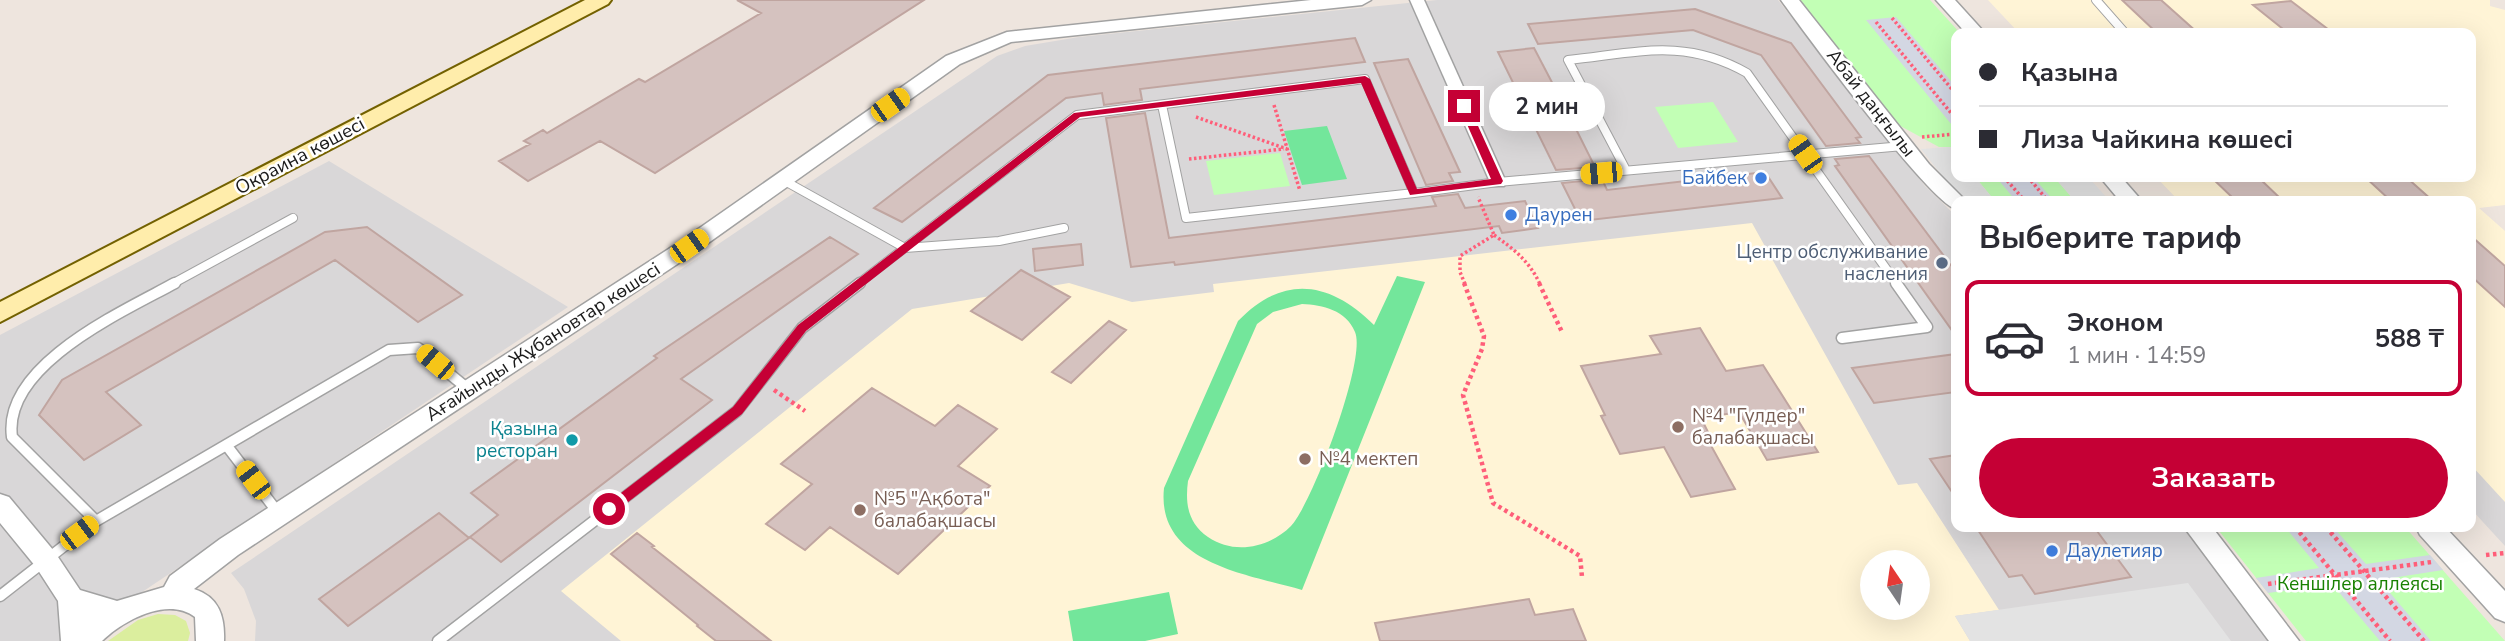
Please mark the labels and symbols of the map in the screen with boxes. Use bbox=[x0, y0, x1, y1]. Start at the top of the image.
street label: Абай даңғылы bbox=[1821, 43, 1921, 163]
callout: 2 мин bbox=[1488, 82, 1604, 130]
car bbox=[867, 84, 914, 126]
route end bbox=[1448, 90, 1480, 122]
street label: Окраина көшесі bbox=[231, 111, 369, 201]
car bbox=[1785, 131, 1826, 177]
car bbox=[1580, 161, 1623, 185]
place label: Байбек bbox=[1682, 165, 1747, 191]
marker: Байбек bbox=[1753, 170, 1769, 186]
place label: Даурен bbox=[1525, 202, 1593, 228]
marker: Даурен bbox=[1503, 207, 1519, 223]
car bbox=[666, 225, 713, 267]
place label: Центр обслуживание насления bbox=[1736, 239, 1928, 287]
marker: Центр обслуживание насления bbox=[1934, 255, 1950, 271]
street label: Ағайынды Жұбановтар көшесі bbox=[421, 256, 665, 428]
car bbox=[413, 340, 458, 384]
place label: №4 "Гүлдер" балабақшасы bbox=[1692, 403, 1814, 451]
place label: Қазына ресторан bbox=[476, 416, 558, 464]
marker: №4 "Гүлдер" балабақшасы bbox=[1670, 419, 1686, 435]
marker: Қазына ресторан bbox=[564, 432, 580, 448]
place label: №4 мектеп bbox=[1319, 446, 1418, 472]
marker: №4 мектеп bbox=[1297, 451, 1313, 467]
car bbox=[232, 457, 275, 503]
place label: №5 "Ақбота" балабақшасы bbox=[874, 486, 996, 534]
route start bbox=[593, 493, 625, 525]
marker: №5 "Ақбота" балабақшасы bbox=[852, 502, 868, 518]
car bbox=[56, 512, 103, 554]
place label: Даулетияр bbox=[2066, 538, 2163, 564]
marker: Даулетияр bbox=[2044, 543, 2060, 559]
north arrow bbox=[1860, 550, 1930, 620]
park label: Кеншілер аллеясы bbox=[2277, 571, 2443, 597]

